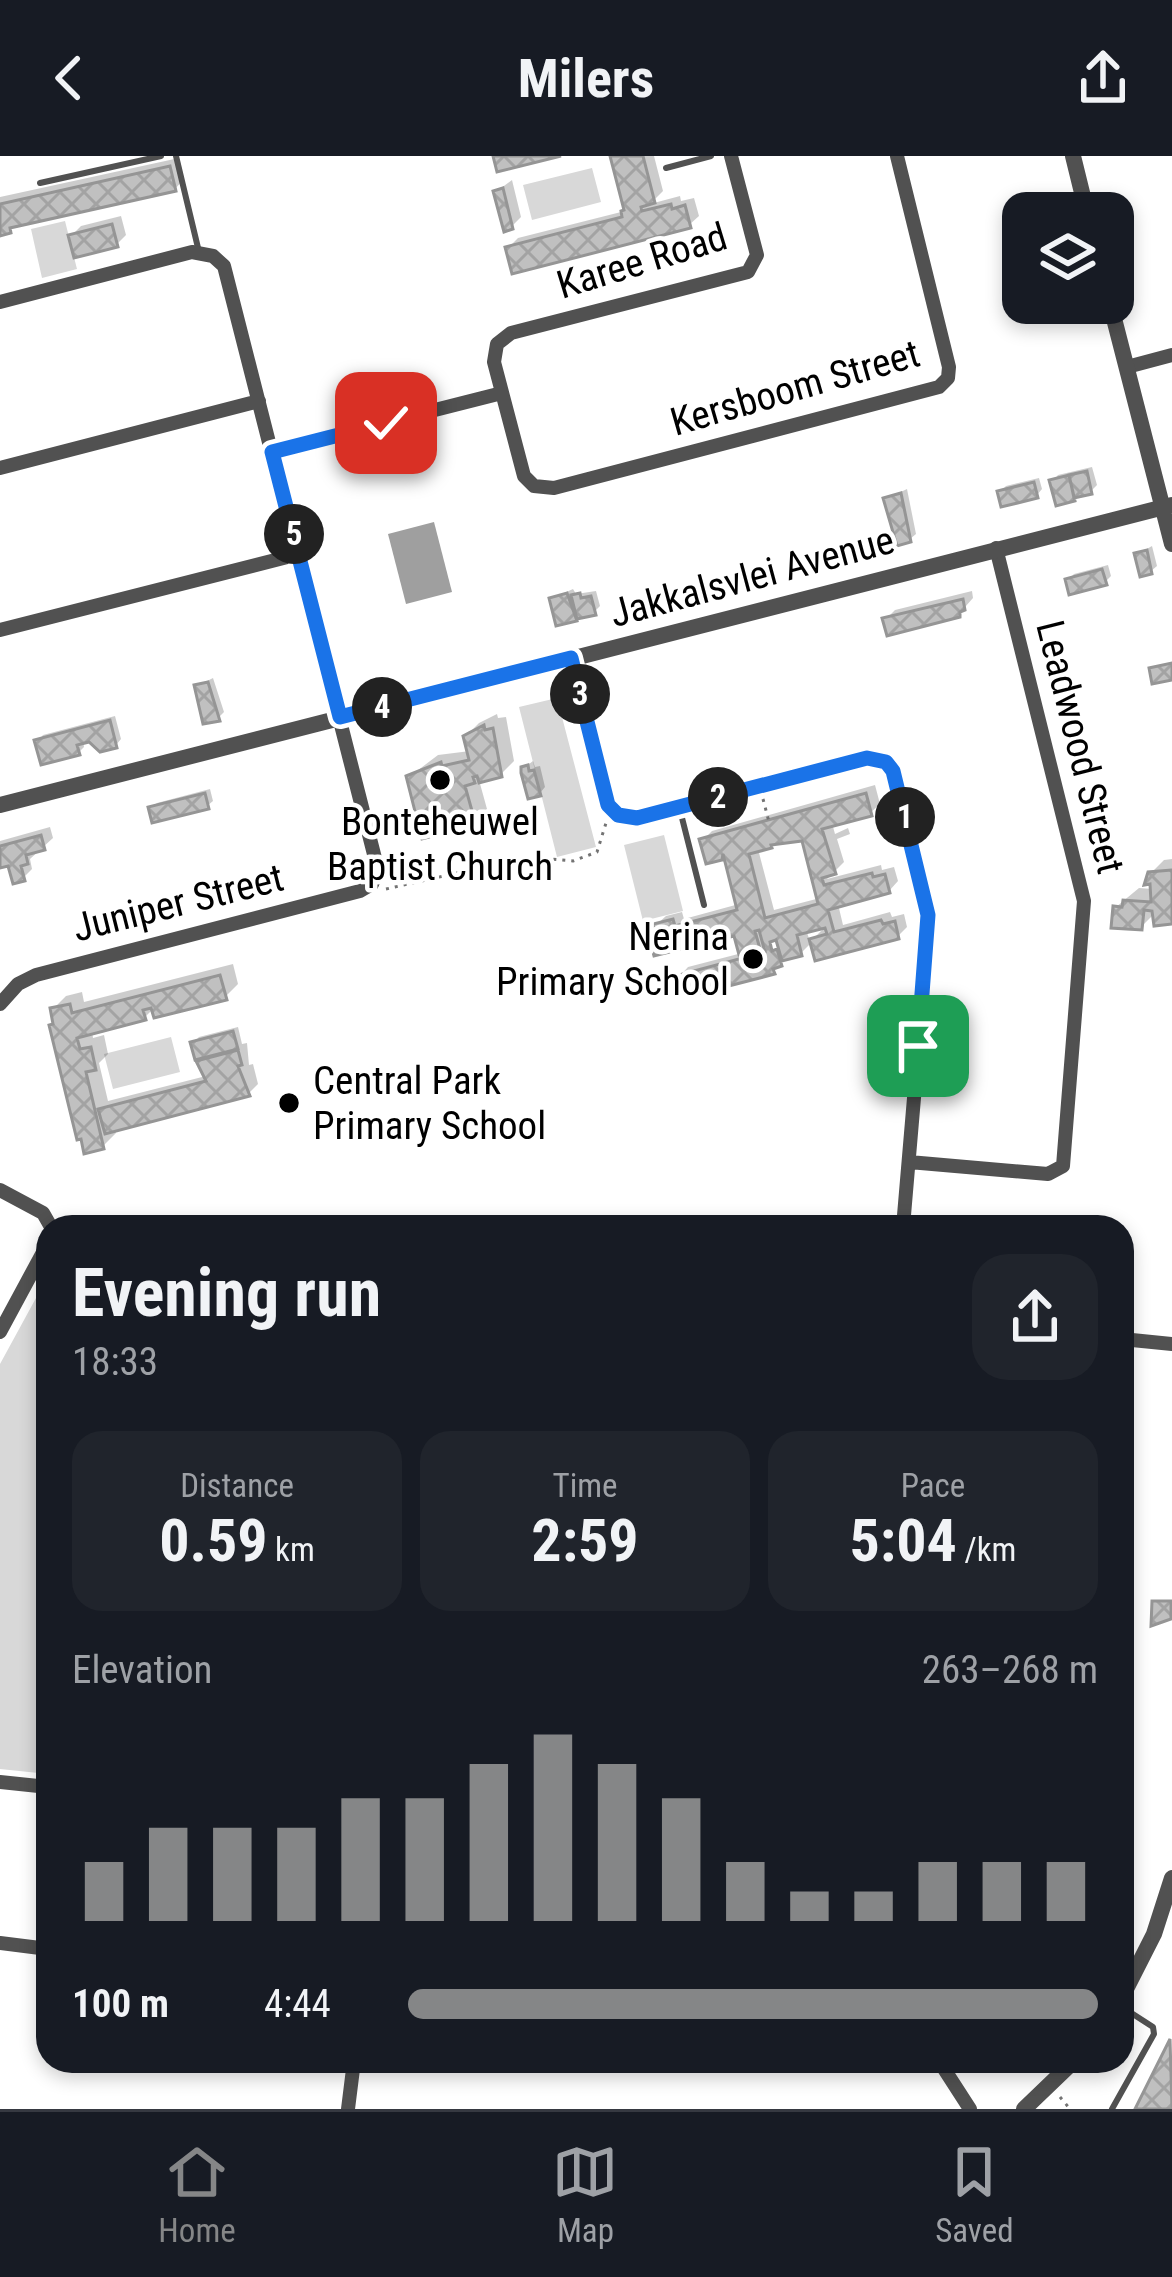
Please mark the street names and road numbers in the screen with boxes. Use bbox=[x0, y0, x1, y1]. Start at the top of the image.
street label: Karee Road bbox=[551, 213, 733, 309]
street label: Kersboom Street bbox=[665, 330, 925, 446]
street label: Jakkalsvlei Avenue bbox=[605, 517, 899, 637]
street label: Leadwood Street bbox=[1026, 616, 1134, 878]
street label: Juniper Street bbox=[68, 855, 288, 951]

